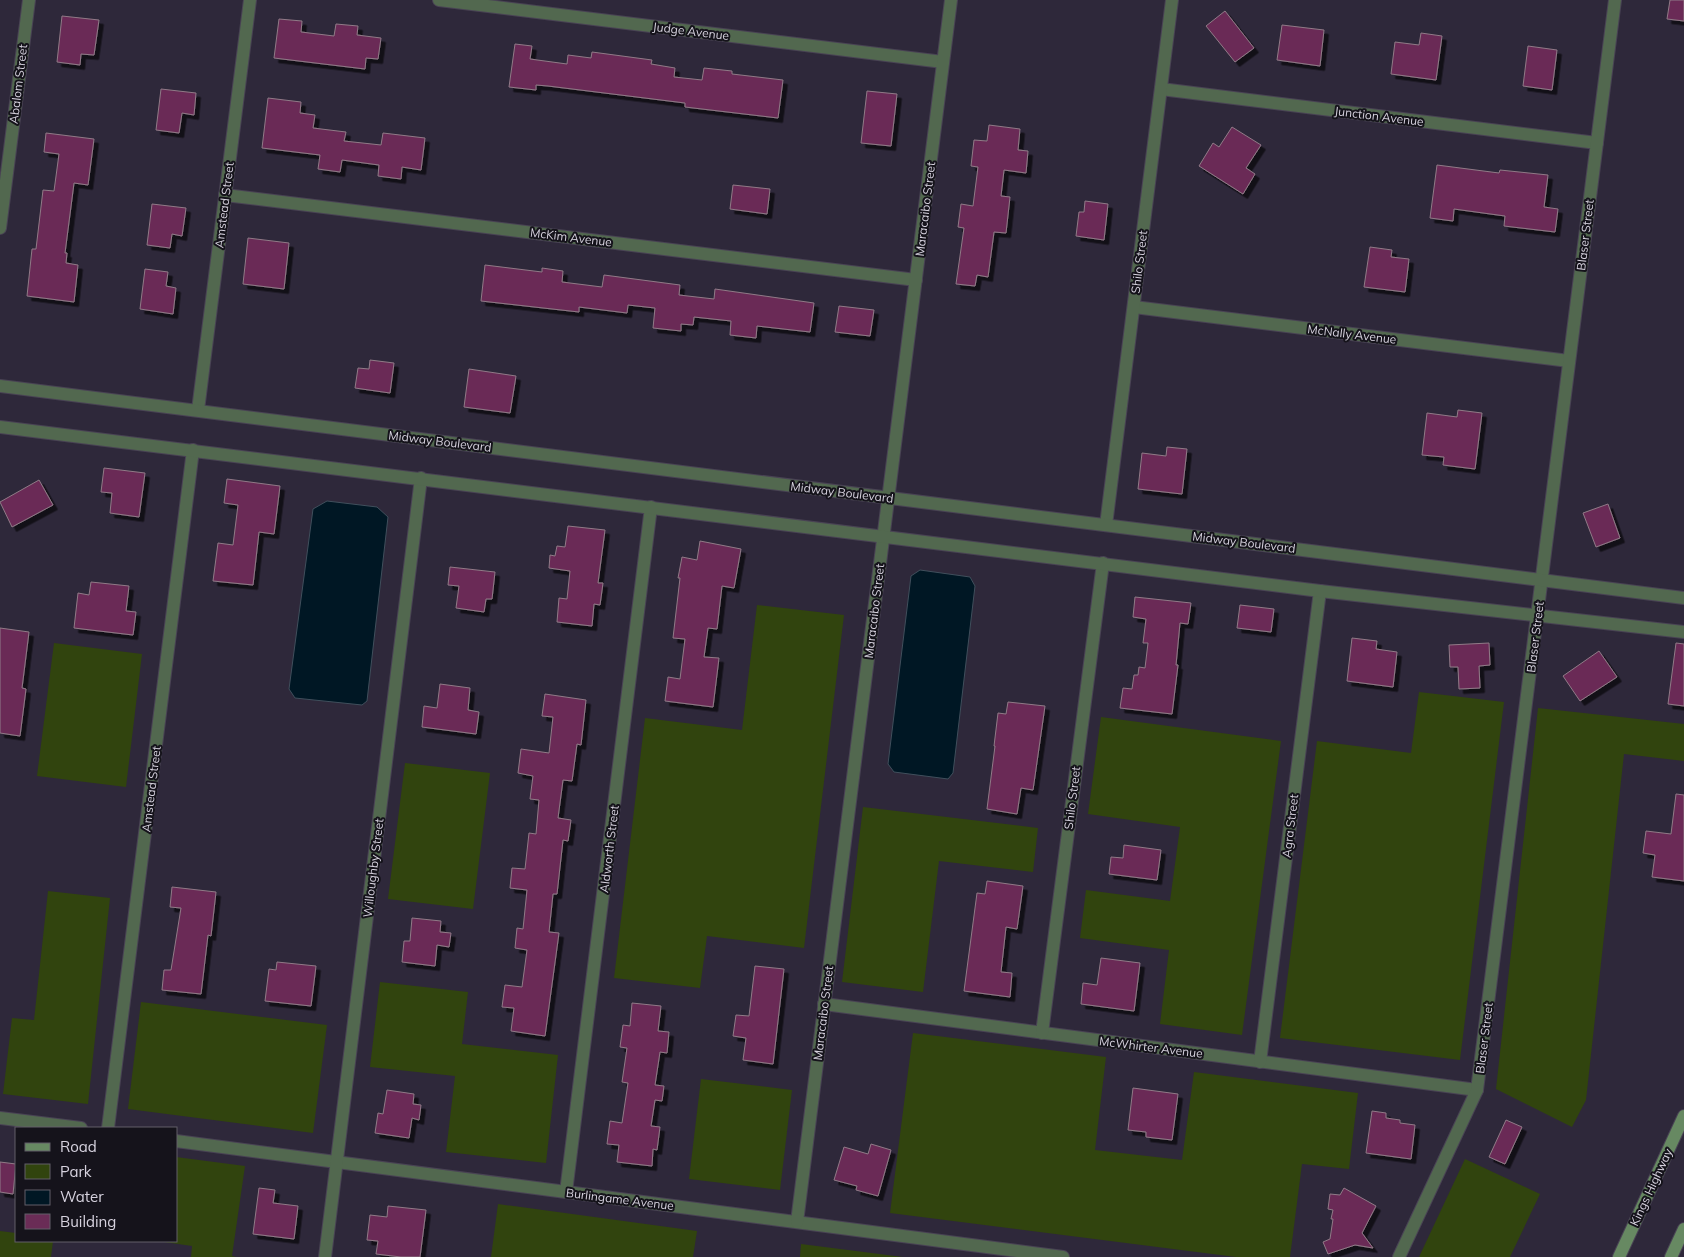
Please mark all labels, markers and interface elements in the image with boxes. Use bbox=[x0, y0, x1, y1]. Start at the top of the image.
street label: Judge Avenue bbox=[652, 19, 730, 43]
street label: Abalom Street bbox=[6, 43, 30, 125]
street label: Junction Avenue bbox=[1334, 103, 1424, 129]
street label: Amstead Street bbox=[211, 161, 237, 249]
street label: Maracaibo Street bbox=[912, 161, 938, 257]
street label: Blaser Street bbox=[1573, 199, 1597, 271]
street label: McKim Avenue bbox=[529, 225, 613, 249]
street label: Shilo Street bbox=[1128, 230, 1150, 294]
street label: McNally Avenue bbox=[1307, 321, 1397, 347]
street label: Midway Boulevard bbox=[388, 427, 492, 455]
street label: Midway Boulevard bbox=[790, 478, 894, 506]
street label: Midway Boulevard bbox=[1192, 528, 1296, 556]
street label: Maracaibo Street bbox=[861, 563, 887, 659]
street label: Blaser Street bbox=[1523, 601, 1547, 673]
street label: Amstead Street bbox=[138, 745, 164, 833]
street label: Shilo Street bbox=[1061, 766, 1083, 830]
street label: Agra Street bbox=[1279, 793, 1301, 859]
street label: Aldworth Street bbox=[596, 804, 622, 894]
street label: Willoughby Street bbox=[359, 818, 387, 918]
street label: Maracaibo Street bbox=[810, 965, 836, 1061]
street label: Blaser Street bbox=[1472, 1002, 1496, 1074]
street label: McWhirter Avenue bbox=[1098, 1033, 1204, 1061]
legend bbox=[15, 1127, 178, 1242]
text: Road bbox=[60, 1137, 97, 1156]
street label: Kings Highway bbox=[1626, 1145, 1676, 1228]
text: Park bbox=[60, 1162, 92, 1181]
street label: Burlingame Avenue bbox=[565, 1185, 675, 1213]
text: Water bbox=[60, 1187, 104, 1206]
text: Building bbox=[60, 1212, 116, 1231]

